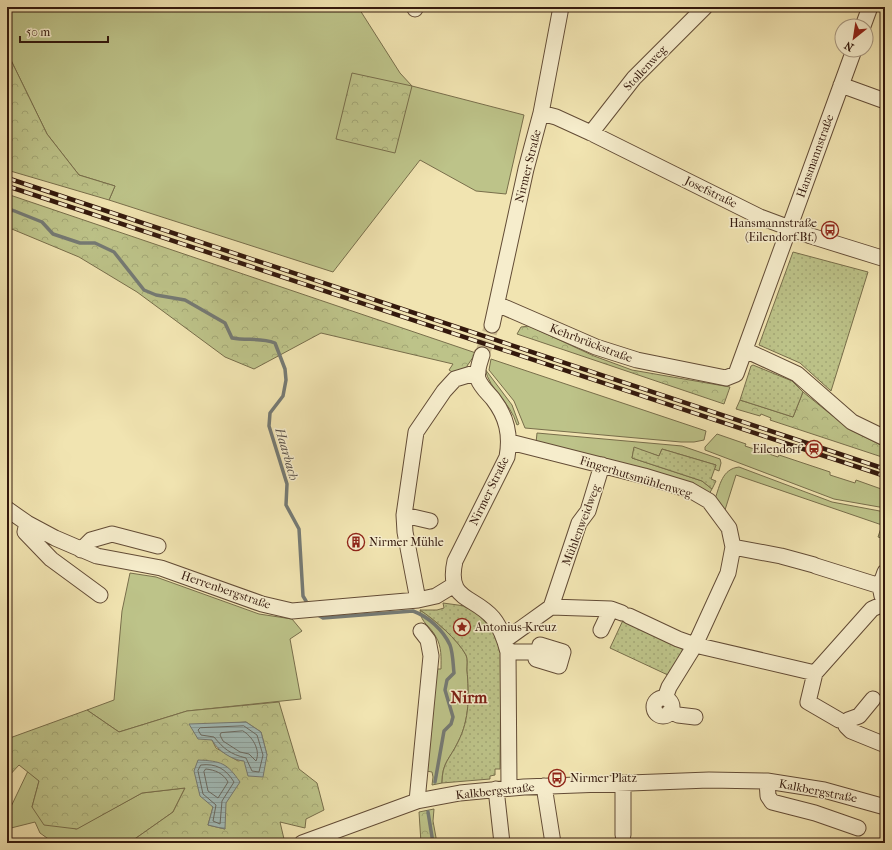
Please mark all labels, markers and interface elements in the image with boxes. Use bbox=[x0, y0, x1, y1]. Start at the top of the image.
scale bar bbox=[20, 18, 108, 44]
north arrow bbox=[834, 18, 874, 58]
text: 50 m bbox=[26, 25, 50, 39]
text: N bbox=[842, 38, 856, 54]
street label: Stollenweg bbox=[621, 42, 670, 94]
street label: Hansmannstraße bbox=[793, 112, 837, 200]
street label: Nirmer Straße bbox=[512, 128, 544, 204]
street label: Josefstraße bbox=[682, 173, 740, 211]
place label: Hansmannstraße (Eilendorf Bf.) bbox=[729, 216, 817, 244]
bus stop icon: Hansmannstraße (Eilendorf Bf.) bbox=[820, 220, 840, 240]
street label: Kehrbrückstraße bbox=[548, 321, 634, 365]
water label: Haarbach bbox=[272, 425, 302, 482]
station icon: Eilendorf bbox=[804, 439, 824, 459]
place label: Eilendorf bbox=[752, 442, 804, 456]
street label: Fingerhutsmühlenweg bbox=[578, 453, 694, 501]
street label: Nirmer Straße bbox=[466, 454, 512, 528]
street label: Mühlenweidweg bbox=[559, 482, 603, 568]
building icon: Nirmer Mühle bbox=[346, 532, 366, 552]
place label: Nirmer Mühle bbox=[369, 535, 444, 549]
street label: Herrenbergstraße bbox=[179, 568, 273, 612]
place icon: Antonius-Kreuz bbox=[452, 617, 472, 637]
place label: Antonius-Kreuz bbox=[474, 620, 557, 634]
district label: Nirm bbox=[451, 688, 488, 707]
bus stop icon: Nirmer Platz bbox=[547, 768, 567, 788]
place label: Nirmer Platz bbox=[570, 771, 638, 785]
street label: Kalkbergstraße bbox=[778, 777, 858, 805]
street label: Kalkbergstraße bbox=[455, 780, 535, 802]

